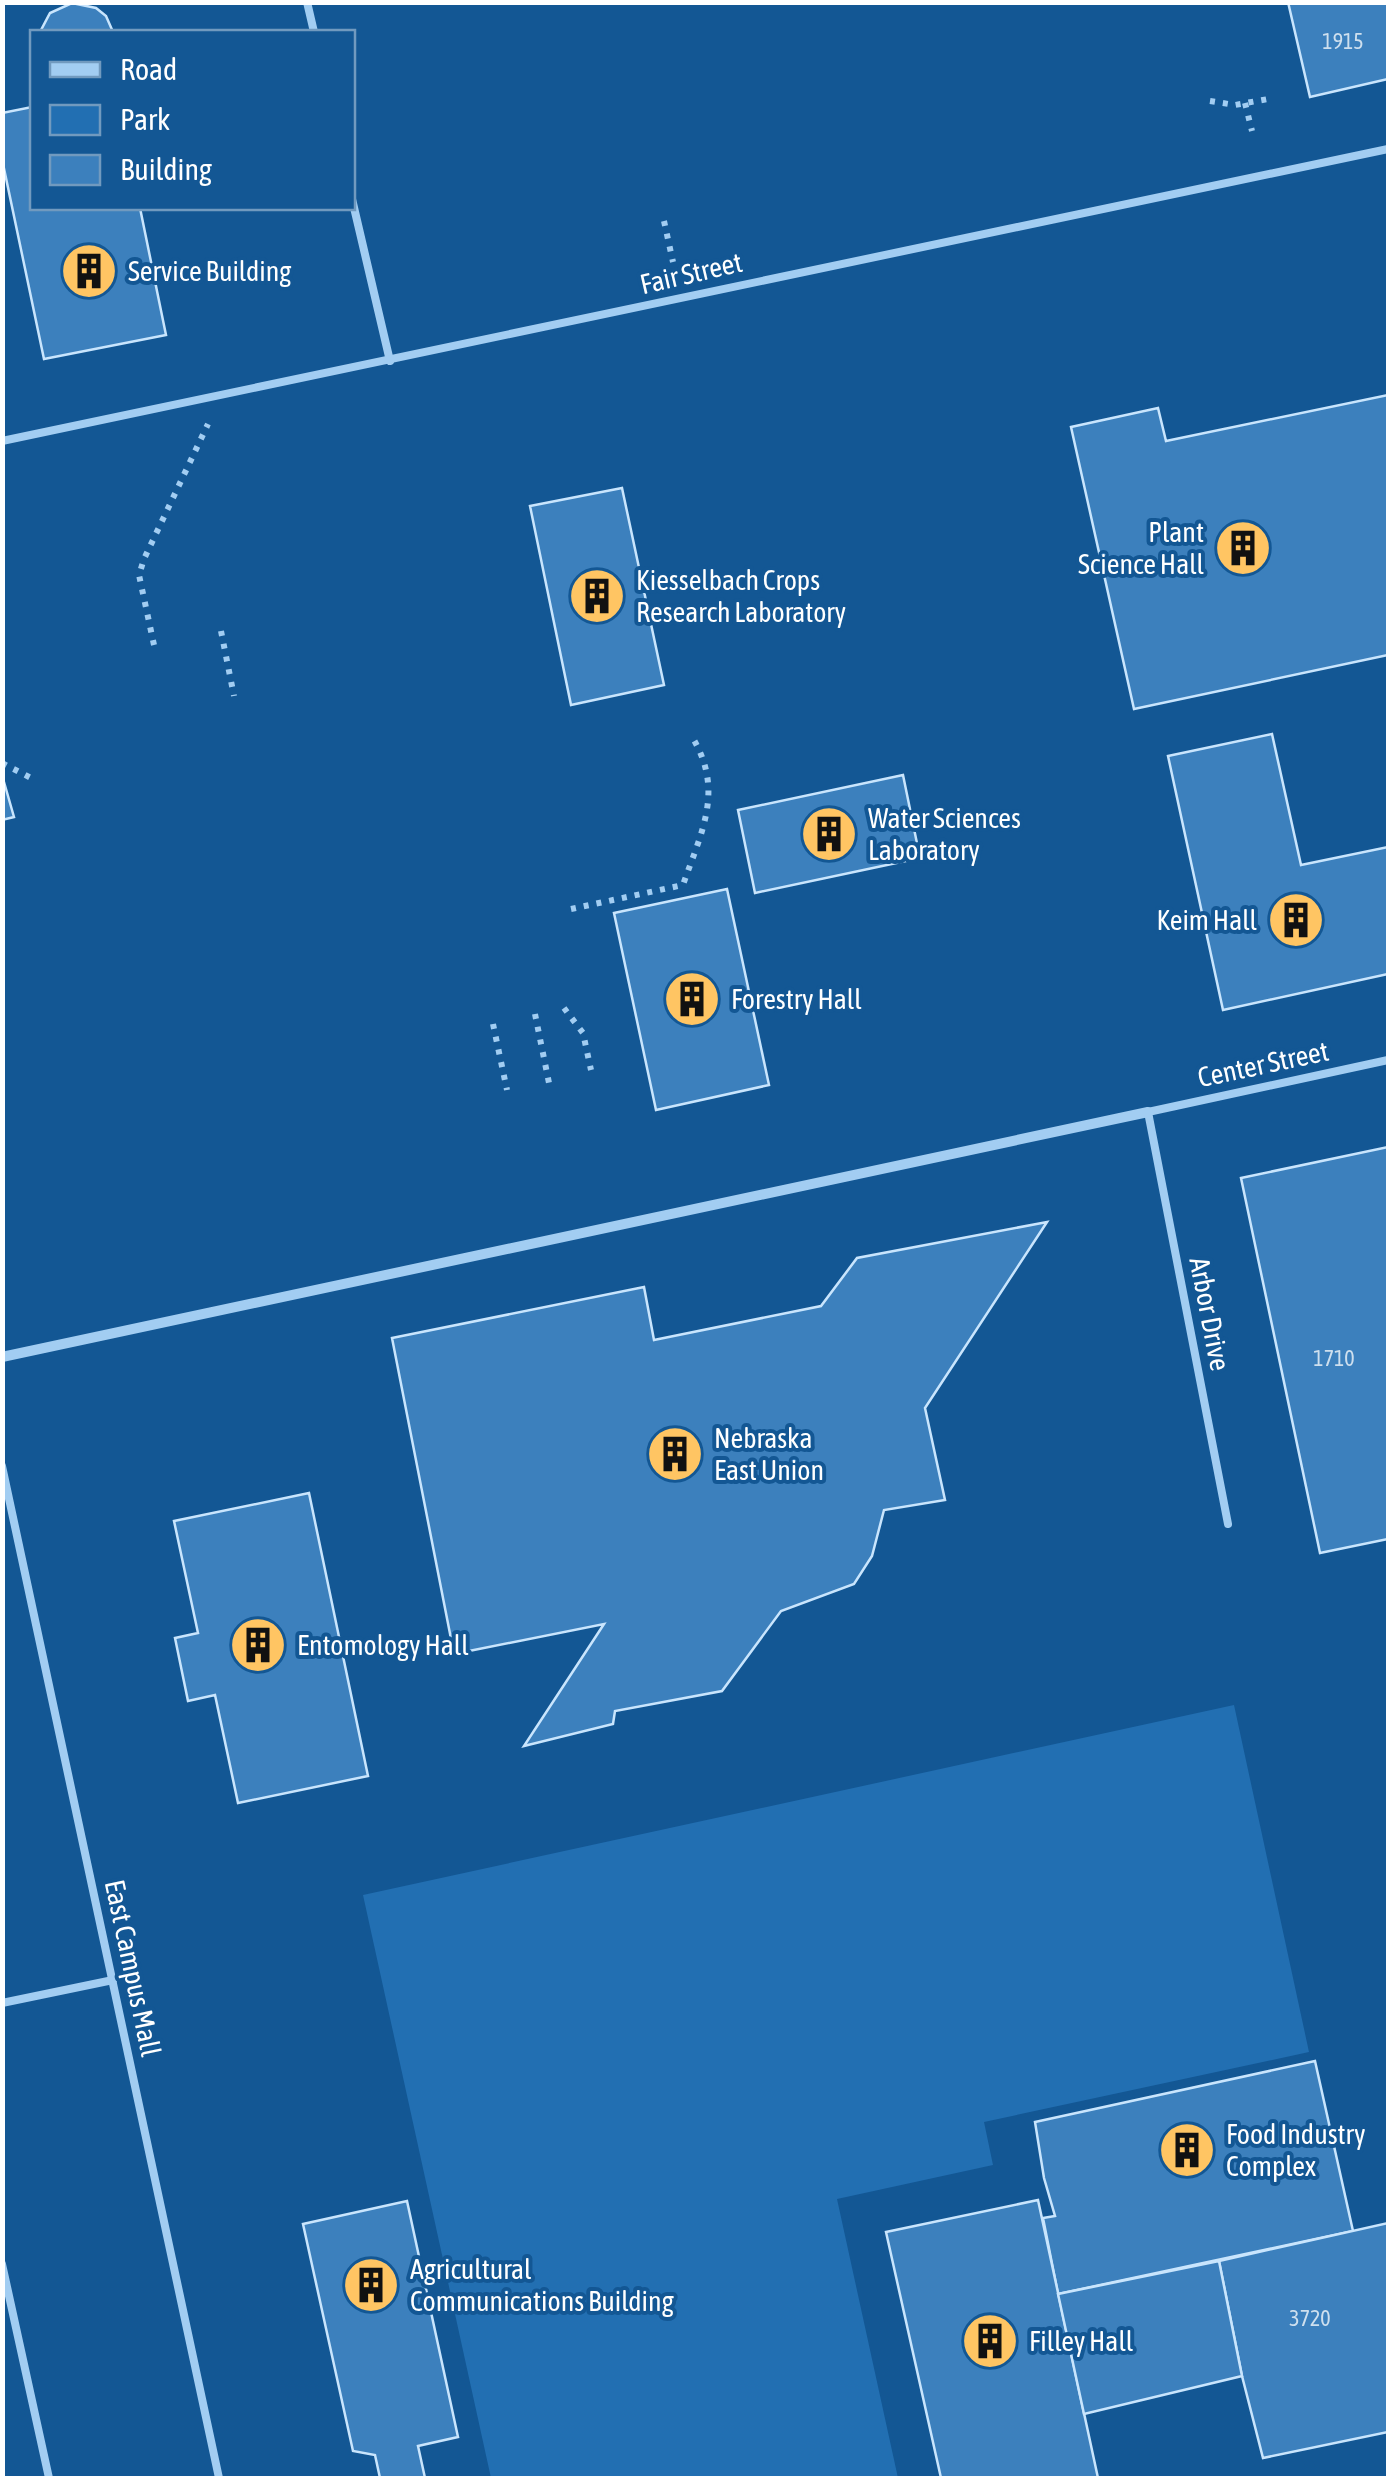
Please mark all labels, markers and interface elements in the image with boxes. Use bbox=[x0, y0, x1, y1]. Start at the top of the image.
house number: 1915 bbox=[1322, 28, 1364, 54]
legend bbox=[30, 30, 355, 210]
text: Road bbox=[120, 52, 177, 86]
text: Park bbox=[120, 102, 170, 136]
text: Building bbox=[120, 152, 212, 186]
building icon: Service Building bbox=[59, 241, 119, 301]
street label: Fair Street bbox=[637, 246, 745, 300]
place label: Service Building bbox=[128, 255, 291, 287]
place label: Plant Science Hall bbox=[1078, 516, 1205, 580]
building icon: Plant Science Hall bbox=[1213, 518, 1273, 578]
place label: Kiesselbach Crops Research Laboratory bbox=[636, 564, 846, 628]
building icon: Kiesselbach Crops Research Laboratory bbox=[567, 566, 627, 626]
place label: Water Sciences Laboratory bbox=[868, 802, 1021, 866]
building icon: Water Sciences Laboratory bbox=[799, 804, 859, 864]
building icon: Keim Hall bbox=[1266, 890, 1326, 950]
place label: Keim Hall bbox=[1157, 904, 1258, 936]
building icon: Forestry Hall bbox=[662, 969, 722, 1029]
place label: Forestry Hall bbox=[731, 983, 862, 1015]
street label: Center Street bbox=[1195, 1035, 1331, 1093]
street label: Arbor Drive bbox=[1183, 1255, 1237, 1373]
house number: 1710 bbox=[1313, 1345, 1355, 1371]
place label: Nebraska East Union bbox=[714, 1422, 824, 1486]
building icon: Nebraska East Union bbox=[645, 1424, 705, 1484]
building icon: Entomology Hall bbox=[228, 1615, 288, 1675]
place label: Entomology Hall bbox=[297, 1629, 469, 1661]
street label: East Campus Mall bbox=[99, 1877, 167, 2060]
place label: Food Industry Complex bbox=[1226, 2118, 1365, 2182]
building icon: Food Industry Complex bbox=[1157, 2120, 1217, 2180]
place label: Agricultural Communications Building bbox=[410, 2253, 674, 2317]
building icon: Agricultural Communications Building bbox=[341, 2255, 401, 2315]
house number: 3720 bbox=[1289, 2305, 1331, 2331]
building icon: Filley Hall bbox=[960, 2311, 1020, 2371]
place label: Filley Hall bbox=[1029, 2325, 1134, 2357]

